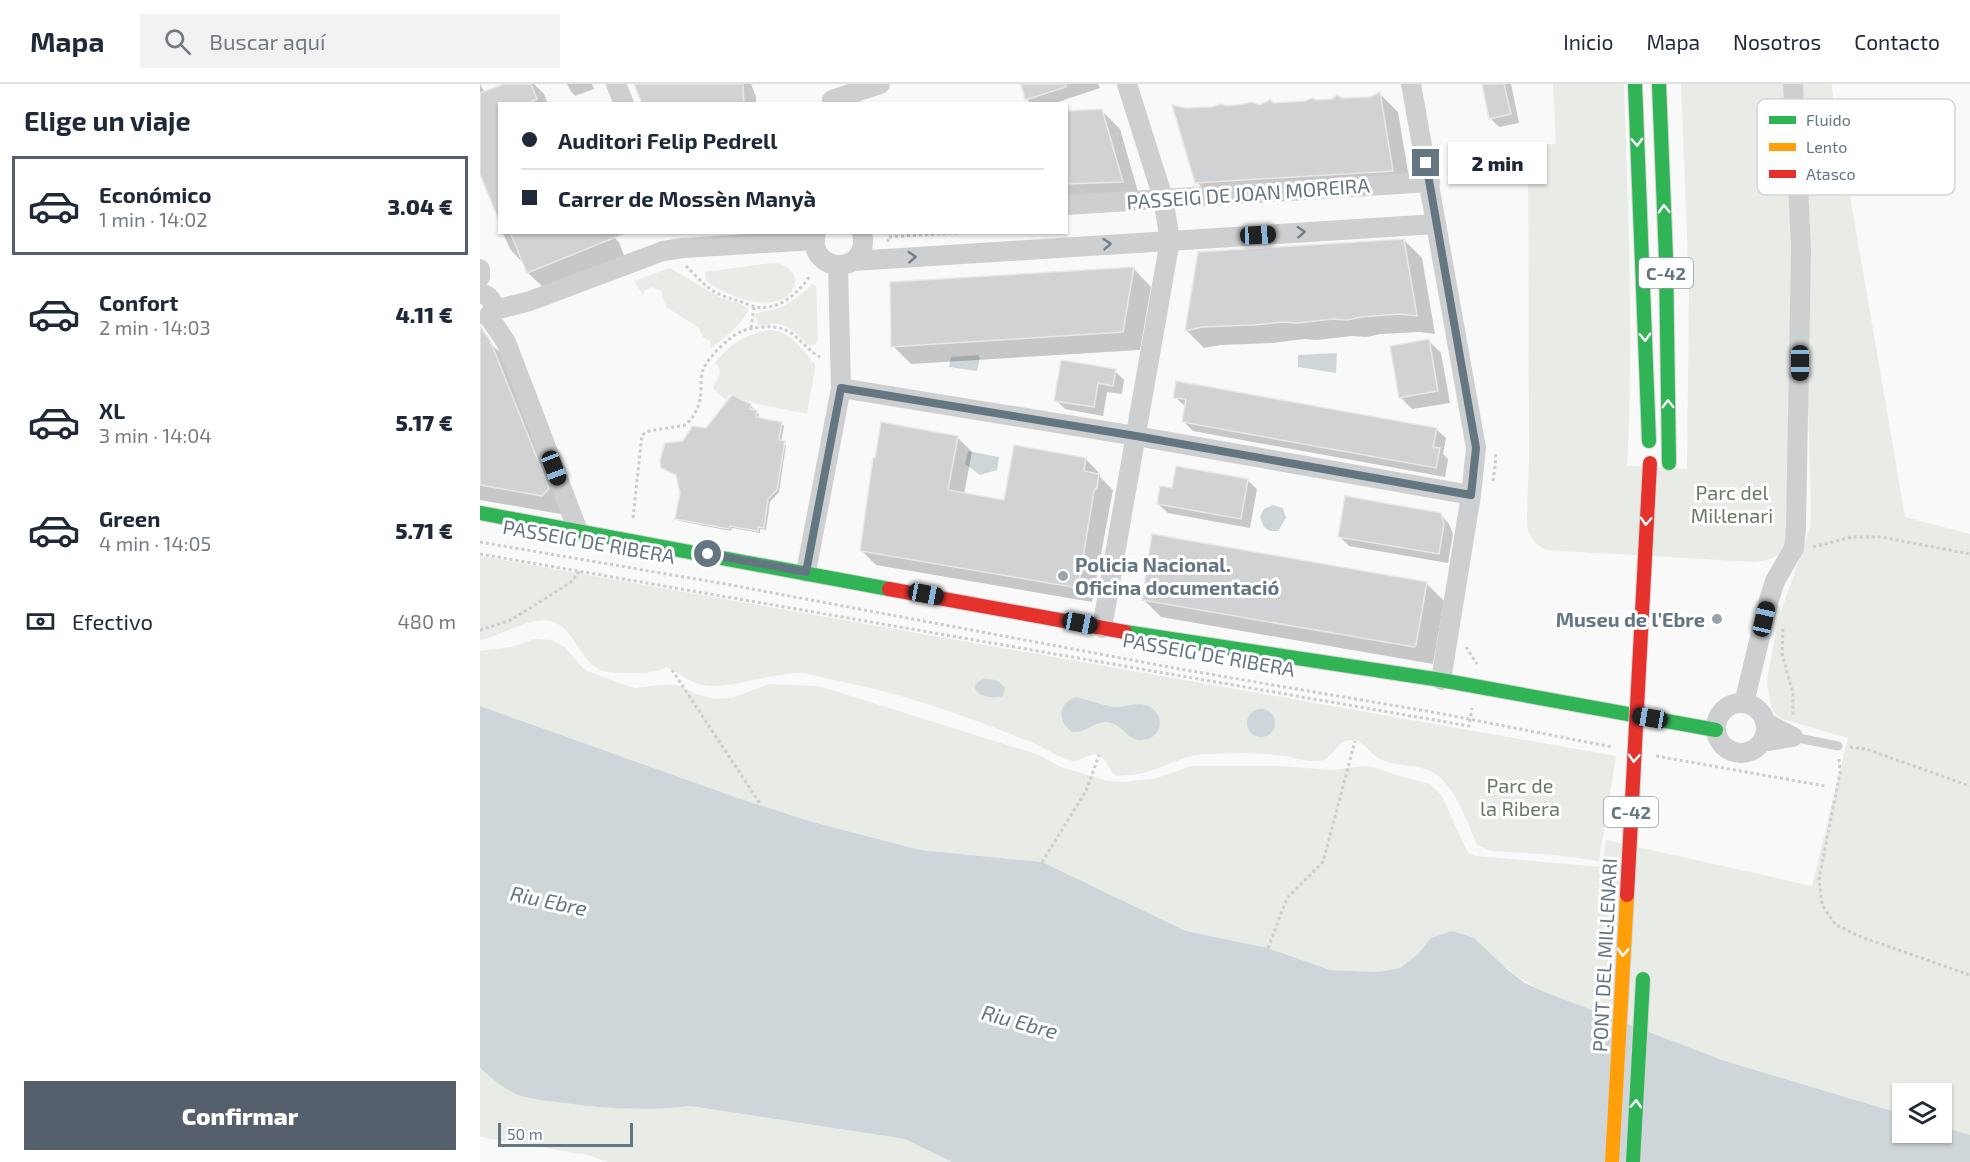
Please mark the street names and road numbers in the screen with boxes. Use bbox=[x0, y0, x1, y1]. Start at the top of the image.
street label: PASSEIG DE JOAN MOREIRA bbox=[1126, 172, 1371, 213]
road number: C-42 bbox=[1639, 258, 1693, 288]
street label: PASSEIG DE RIBERA bbox=[501, 514, 677, 568]
street label: PASSEIG DE RIBERA bbox=[1121, 627, 1297, 681]
road number: C-42 bbox=[1604, 797, 1658, 827]
street label: PONT DEL MIL·LENARI bbox=[1587, 857, 1621, 1053]

